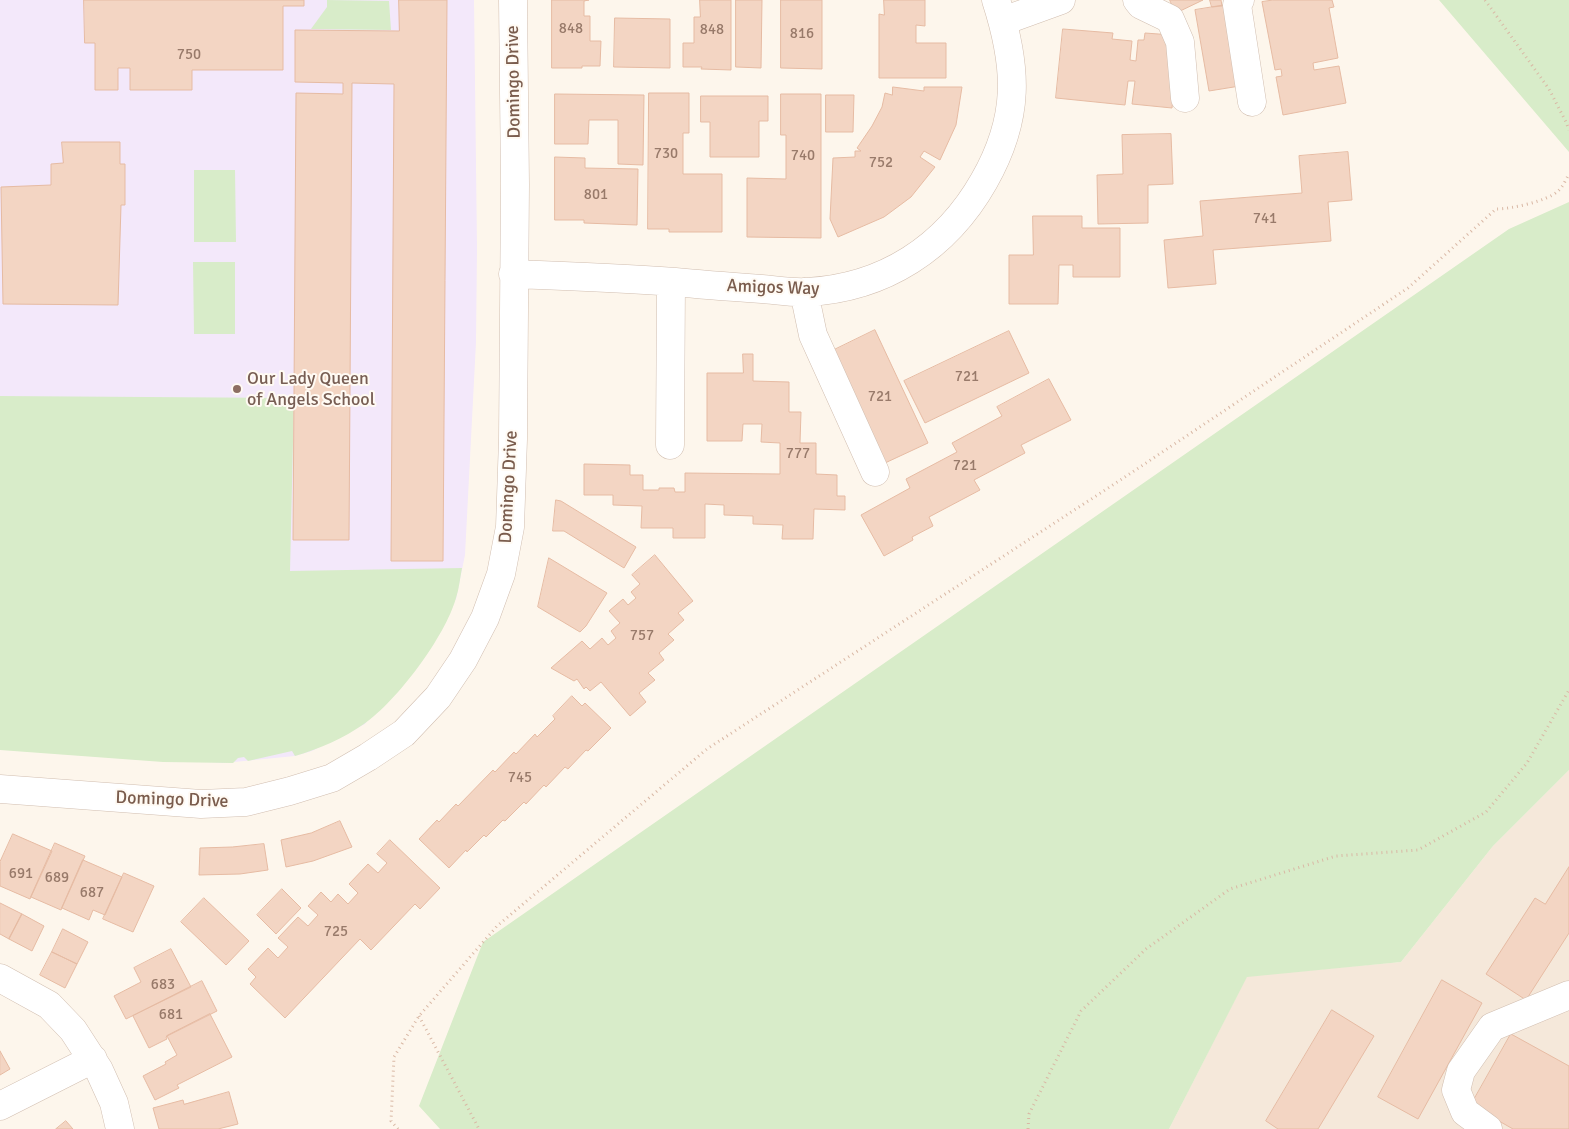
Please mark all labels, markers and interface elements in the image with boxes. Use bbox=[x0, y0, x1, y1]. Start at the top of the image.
house number: 848 bbox=[559, 20, 583, 38]
house number: 848 bbox=[700, 21, 724, 39]
street label: Domingo Drive bbox=[502, 25, 526, 139]
house number: 816 bbox=[790, 25, 814, 43]
house number: 750 bbox=[177, 46, 201, 64]
house number: 730 bbox=[654, 145, 678, 163]
house number: 740 bbox=[791, 147, 815, 165]
house number: 752 bbox=[869, 154, 893, 172]
house number: 801 bbox=[584, 186, 608, 204]
house number: 741 bbox=[1253, 210, 1277, 228]
street label: Amigos Way bbox=[726, 276, 820, 300]
place label: Our Lady Queen of Angels School bbox=[247, 368, 375, 410]
house number: 721 bbox=[955, 368, 979, 386]
marker: Our Lady Queen of Angels School bbox=[231, 383, 243, 395]
house number: 721 bbox=[868, 388, 892, 406]
street label: Domingo Drive bbox=[495, 430, 523, 544]
house number: 777 bbox=[786, 445, 810, 463]
house number: 721 bbox=[953, 457, 977, 475]
house number: 757 bbox=[630, 627, 654, 645]
house number: 745 bbox=[508, 769, 532, 787]
street label: Domingo Drive bbox=[115, 787, 229, 813]
house number: 691 bbox=[9, 865, 33, 883]
house number: 689 bbox=[45, 869, 69, 887]
house number: 687 bbox=[80, 884, 104, 902]
house number: 725 bbox=[324, 923, 348, 941]
house number: 683 bbox=[151, 976, 175, 994]
house number: 681 bbox=[159, 1006, 183, 1024]

